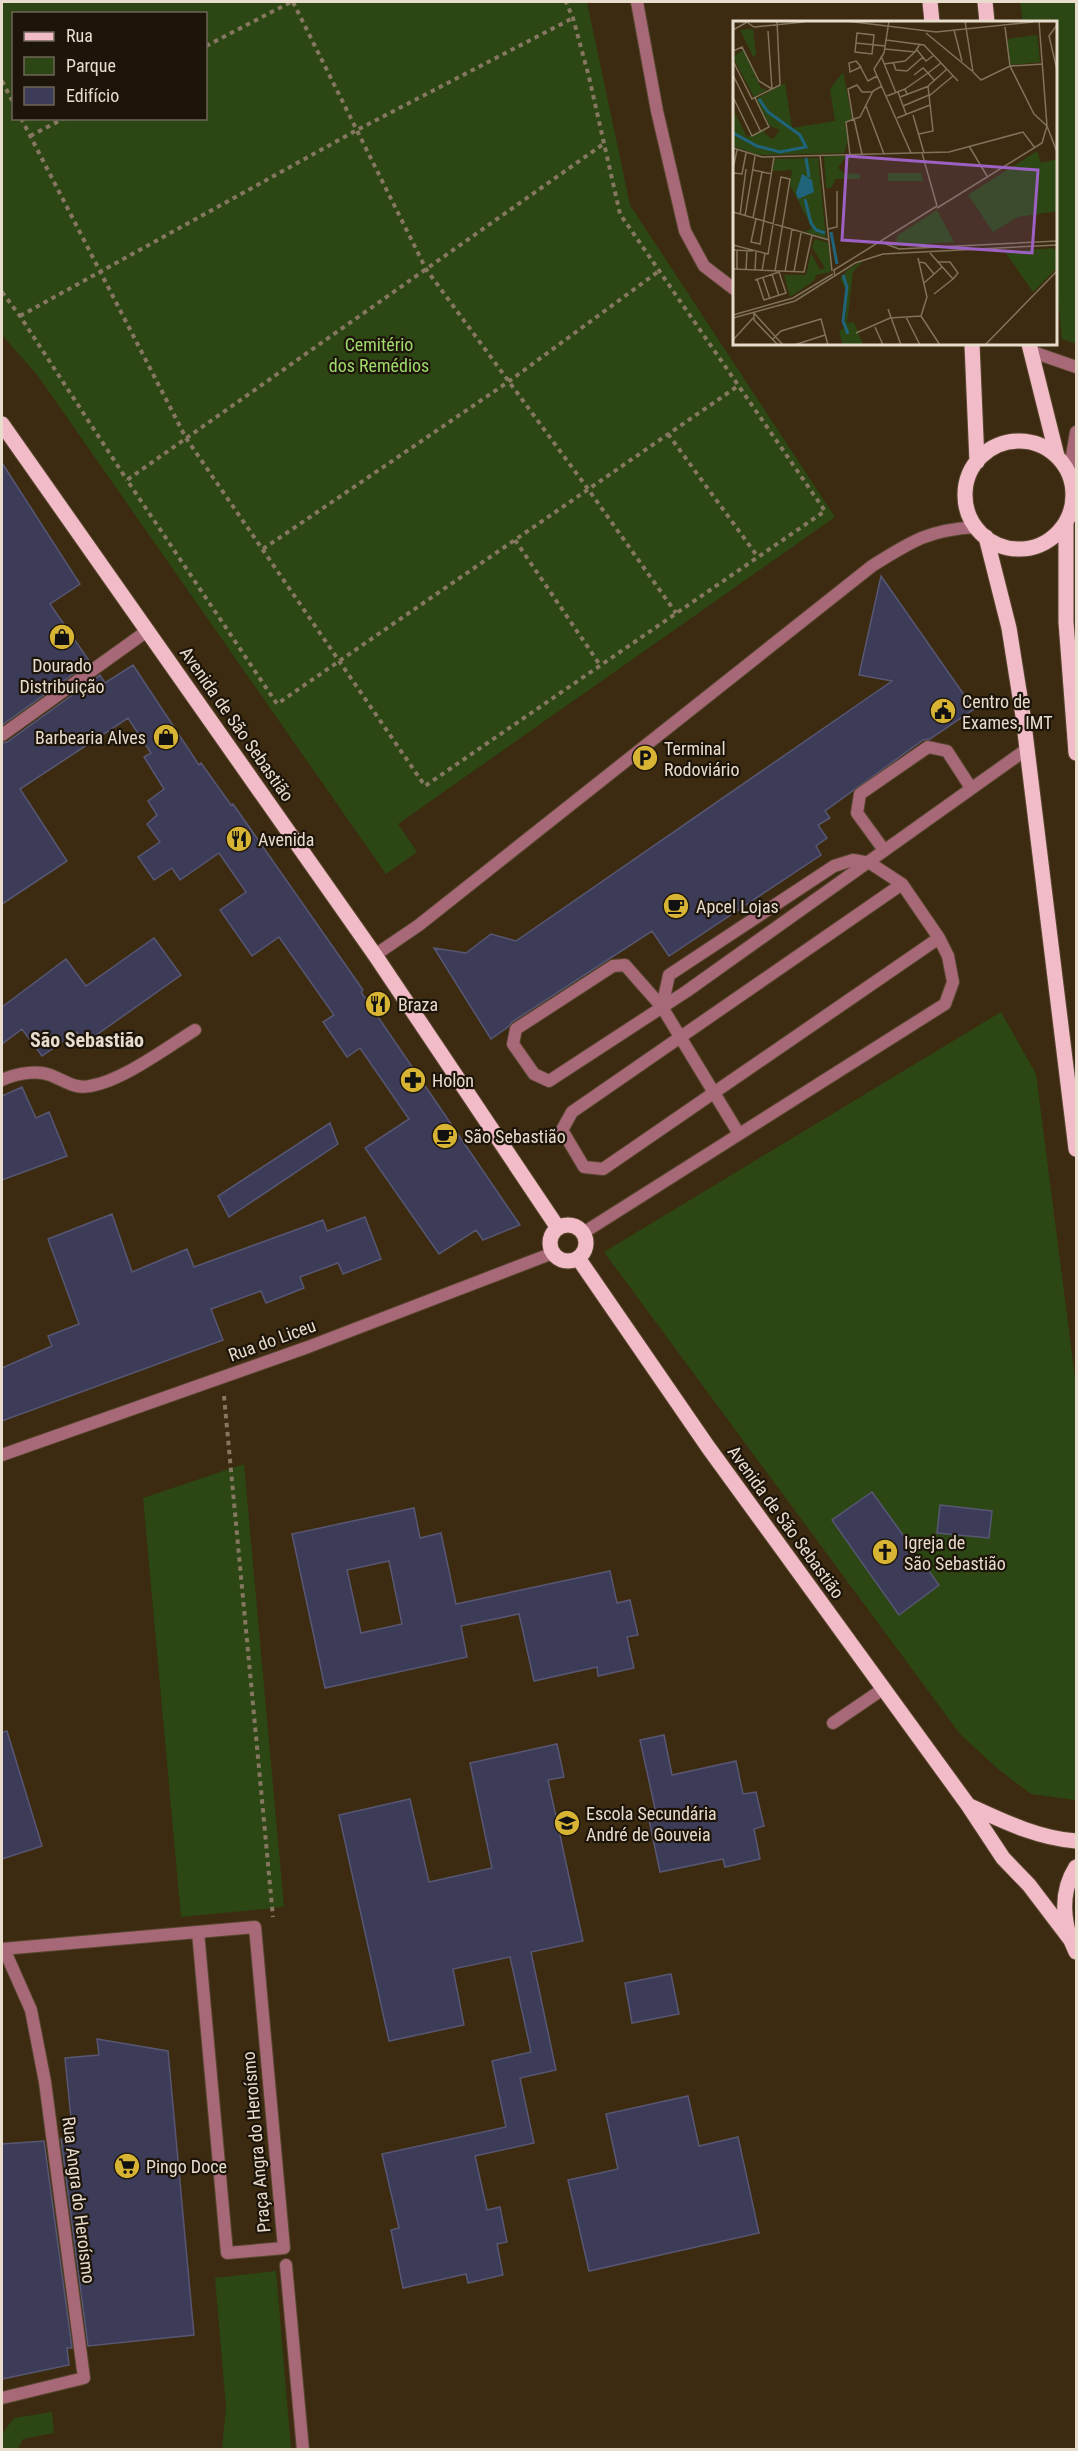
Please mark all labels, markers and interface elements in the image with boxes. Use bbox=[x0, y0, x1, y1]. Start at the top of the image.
legend bbox=[12, 12, 207, 120]
inset map bbox=[733, 21, 1057, 345]
text: Rua bbox=[66, 25, 93, 46]
text: Parque bbox=[66, 55, 116, 76]
text: Edifício bbox=[66, 85, 119, 106]
park label: Cemitério dos Remédios bbox=[329, 334, 429, 376]
shop icon: Dourado Distribuição bbox=[47, 622, 77, 652]
street label: Avenida de São Sebastião bbox=[176, 643, 298, 805]
place label: Dourado Distribuição bbox=[19, 655, 105, 697]
place label: Centro de Exames, IMT bbox=[962, 691, 1053, 733]
public building icon: Centro de Exames, IMT bbox=[928, 696, 958, 726]
shop icon: Barbearia Alves bbox=[151, 722, 181, 752]
place label: Barbearia Alves bbox=[35, 727, 146, 748]
place label: Terminal Rodoviário bbox=[664, 738, 740, 780]
parking icon: Terminal Rodoviário bbox=[630, 743, 660, 773]
restaurant icon: Avenida bbox=[224, 824, 254, 854]
place label: Avenida bbox=[258, 829, 314, 850]
cafe icon: Apcel Lojas bbox=[661, 891, 691, 921]
place label: Apcel Lojas bbox=[696, 896, 779, 917]
restaurant icon: Braza bbox=[363, 989, 393, 1019]
place label: Braza bbox=[398, 994, 438, 1015]
district label: São Sebastião bbox=[30, 1028, 144, 1052]
pharmacy icon: Holon bbox=[398, 1065, 428, 1095]
place label: Holon bbox=[432, 1070, 474, 1091]
cafe icon: São Sebastião bbox=[430, 1121, 460, 1151]
place label: São Sebastião bbox=[464, 1126, 566, 1147]
street label: Rua do Liceu bbox=[226, 1315, 318, 1365]
street label: Avenida de São Sebastião bbox=[724, 1442, 848, 1602]
place label: Igreja de São Sebastião bbox=[904, 1532, 1006, 1574]
church icon: Igreja de São Sebastião bbox=[870, 1537, 900, 1567]
place label: Escola Secundária André de Gouveia bbox=[586, 1803, 717, 1845]
school or university icon: Escola Secundária André de Gouveia bbox=[552, 1808, 582, 1838]
street label: Praça Angra do Heroísmo bbox=[238, 2051, 274, 2233]
street label: Rua Angra do Heroísmo bbox=[58, 2115, 100, 2285]
supermarket icon: Pingo Doce bbox=[112, 2151, 142, 2181]
place label: Pingo Doce bbox=[146, 2156, 227, 2177]

